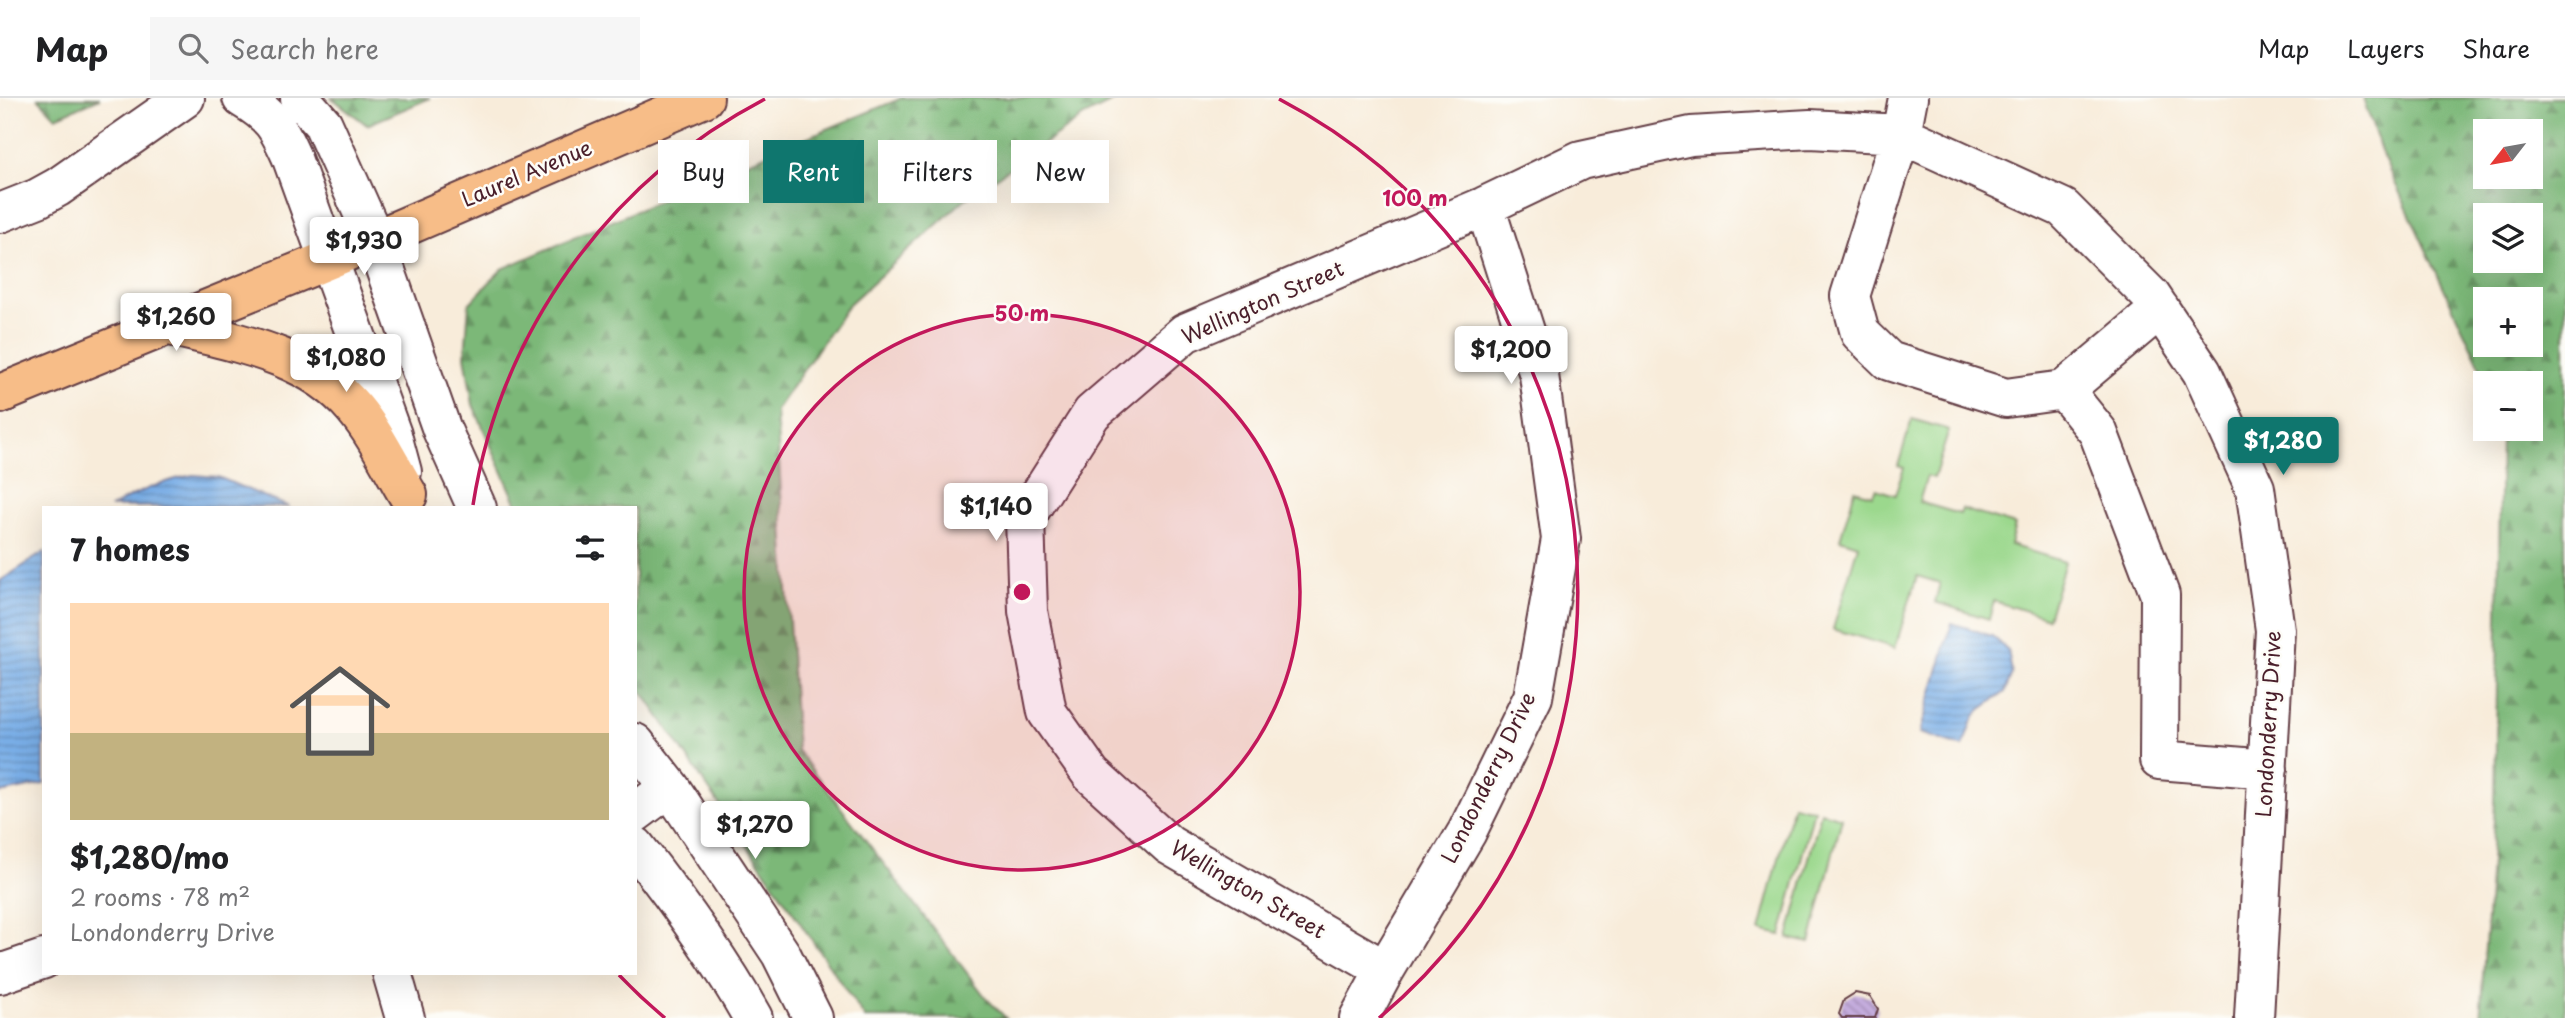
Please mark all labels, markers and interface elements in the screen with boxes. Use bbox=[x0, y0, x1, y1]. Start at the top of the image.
search box bbox=[150, 17, 640, 80]
text: Map bbox=[35, 23, 108, 73]
icon: search bbox=[174, 29, 212, 67]
text: Search here bbox=[230, 29, 379, 68]
text: Map bbox=[2258, 30, 2309, 66]
text: Layers bbox=[2347, 30, 2424, 66]
text: Share bbox=[2462, 30, 2530, 66]
north arrow bbox=[2473, 119, 2543, 189]
map controls bbox=[2473, 119, 2543, 441]
street label: Laurel Avenue bbox=[456, 130, 596, 214]
chip: Buy bbox=[658, 140, 749, 203]
chip: Rent bbox=[763, 140, 864, 203]
chip: Filters bbox=[878, 140, 997, 203]
chip: New bbox=[1011, 140, 1109, 203]
text: 100 m bbox=[1382, 181, 1448, 213]
button: layers bbox=[2473, 203, 2543, 273]
pin: $1,930 bbox=[307, 218, 421, 277]
text: $1,930 bbox=[326, 222, 402, 257]
street label: Wellington Street bbox=[1176, 251, 1348, 351]
button: + bbox=[2473, 287, 2543, 357]
pin: $1,260 bbox=[119, 294, 233, 353]
text: 50 m bbox=[995, 296, 1049, 328]
text: $1,260 bbox=[136, 298, 216, 333]
pin: $1,200 bbox=[1454, 327, 1568, 386]
text: $1,200 bbox=[1471, 331, 1551, 366]
pin: $1,080 bbox=[289, 334, 403, 394]
text: $1,080 bbox=[306, 339, 386, 374]
button: − bbox=[2473, 371, 2543, 441]
pin: $1,280 bbox=[2226, 418, 2340, 477]
text: $1,280 bbox=[2244, 422, 2322, 457]
pin: $1,140 bbox=[939, 484, 1053, 543]
text: $1,140 bbox=[960, 488, 1032, 523]
text: 7 homes bbox=[70, 526, 190, 571]
icon: filters bbox=[571, 529, 609, 567]
centre of rings bbox=[1010, 580, 1034, 604]
street label: Londonderry Drive bbox=[2246, 630, 2288, 818]
icon: home bbox=[277, 648, 403, 774]
street label: Londonderry Drive bbox=[1432, 686, 1543, 868]
pin: $1,270 bbox=[698, 802, 812, 861]
text: $1,270 bbox=[717, 806, 793, 841]
street label: Wellington Street bbox=[1166, 831, 1332, 946]
text: $1,280/mo bbox=[70, 834, 229, 879]
text: 2 rooms · 78 m² bbox=[70, 879, 250, 914]
text: Londonderry Drive bbox=[70, 914, 275, 949]

